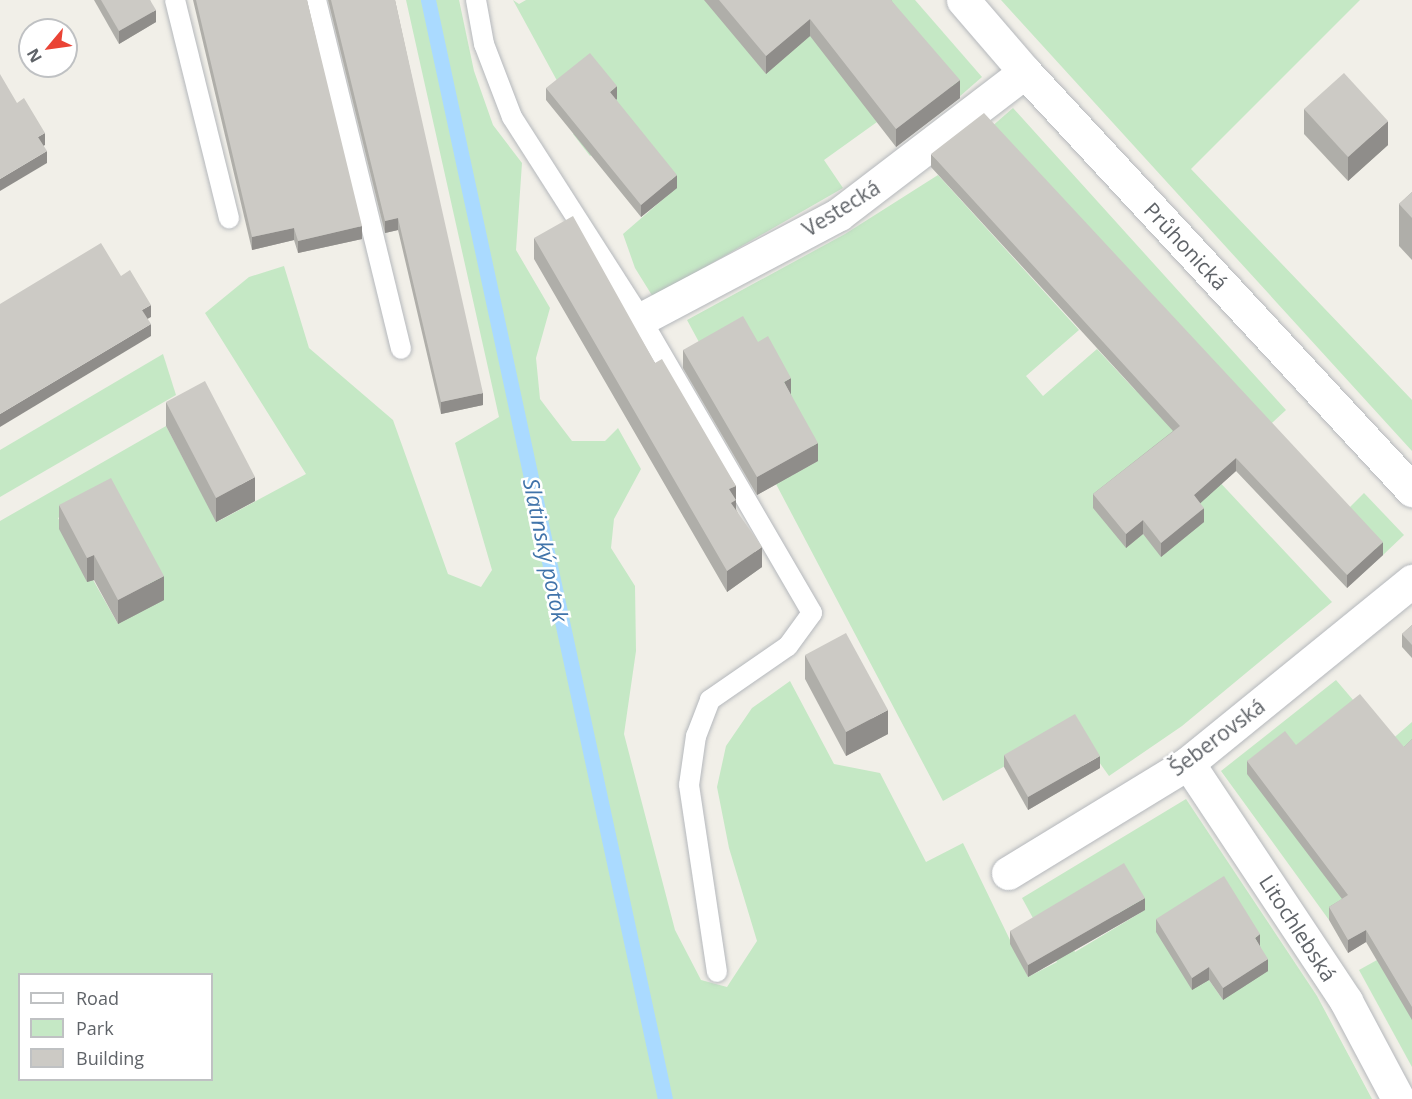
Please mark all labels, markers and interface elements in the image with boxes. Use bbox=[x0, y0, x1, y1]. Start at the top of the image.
north arrow bbox=[18, 18, 78, 78]
text: N bbox=[21, 45, 47, 67]
street label: Vestecká bbox=[798, 174, 884, 242]
street label: Průhonická bbox=[1139, 197, 1233, 295]
water label: Slatinský potok bbox=[518, 476, 574, 624]
street label: Šeberovská bbox=[1165, 693, 1269, 781]
street label: Litochlebská bbox=[1254, 870, 1342, 986]
legend bbox=[18, 973, 213, 1081]
text: Road bbox=[76, 986, 119, 1010]
text: Park bbox=[76, 1016, 114, 1040]
text: Building bbox=[76, 1046, 144, 1070]

